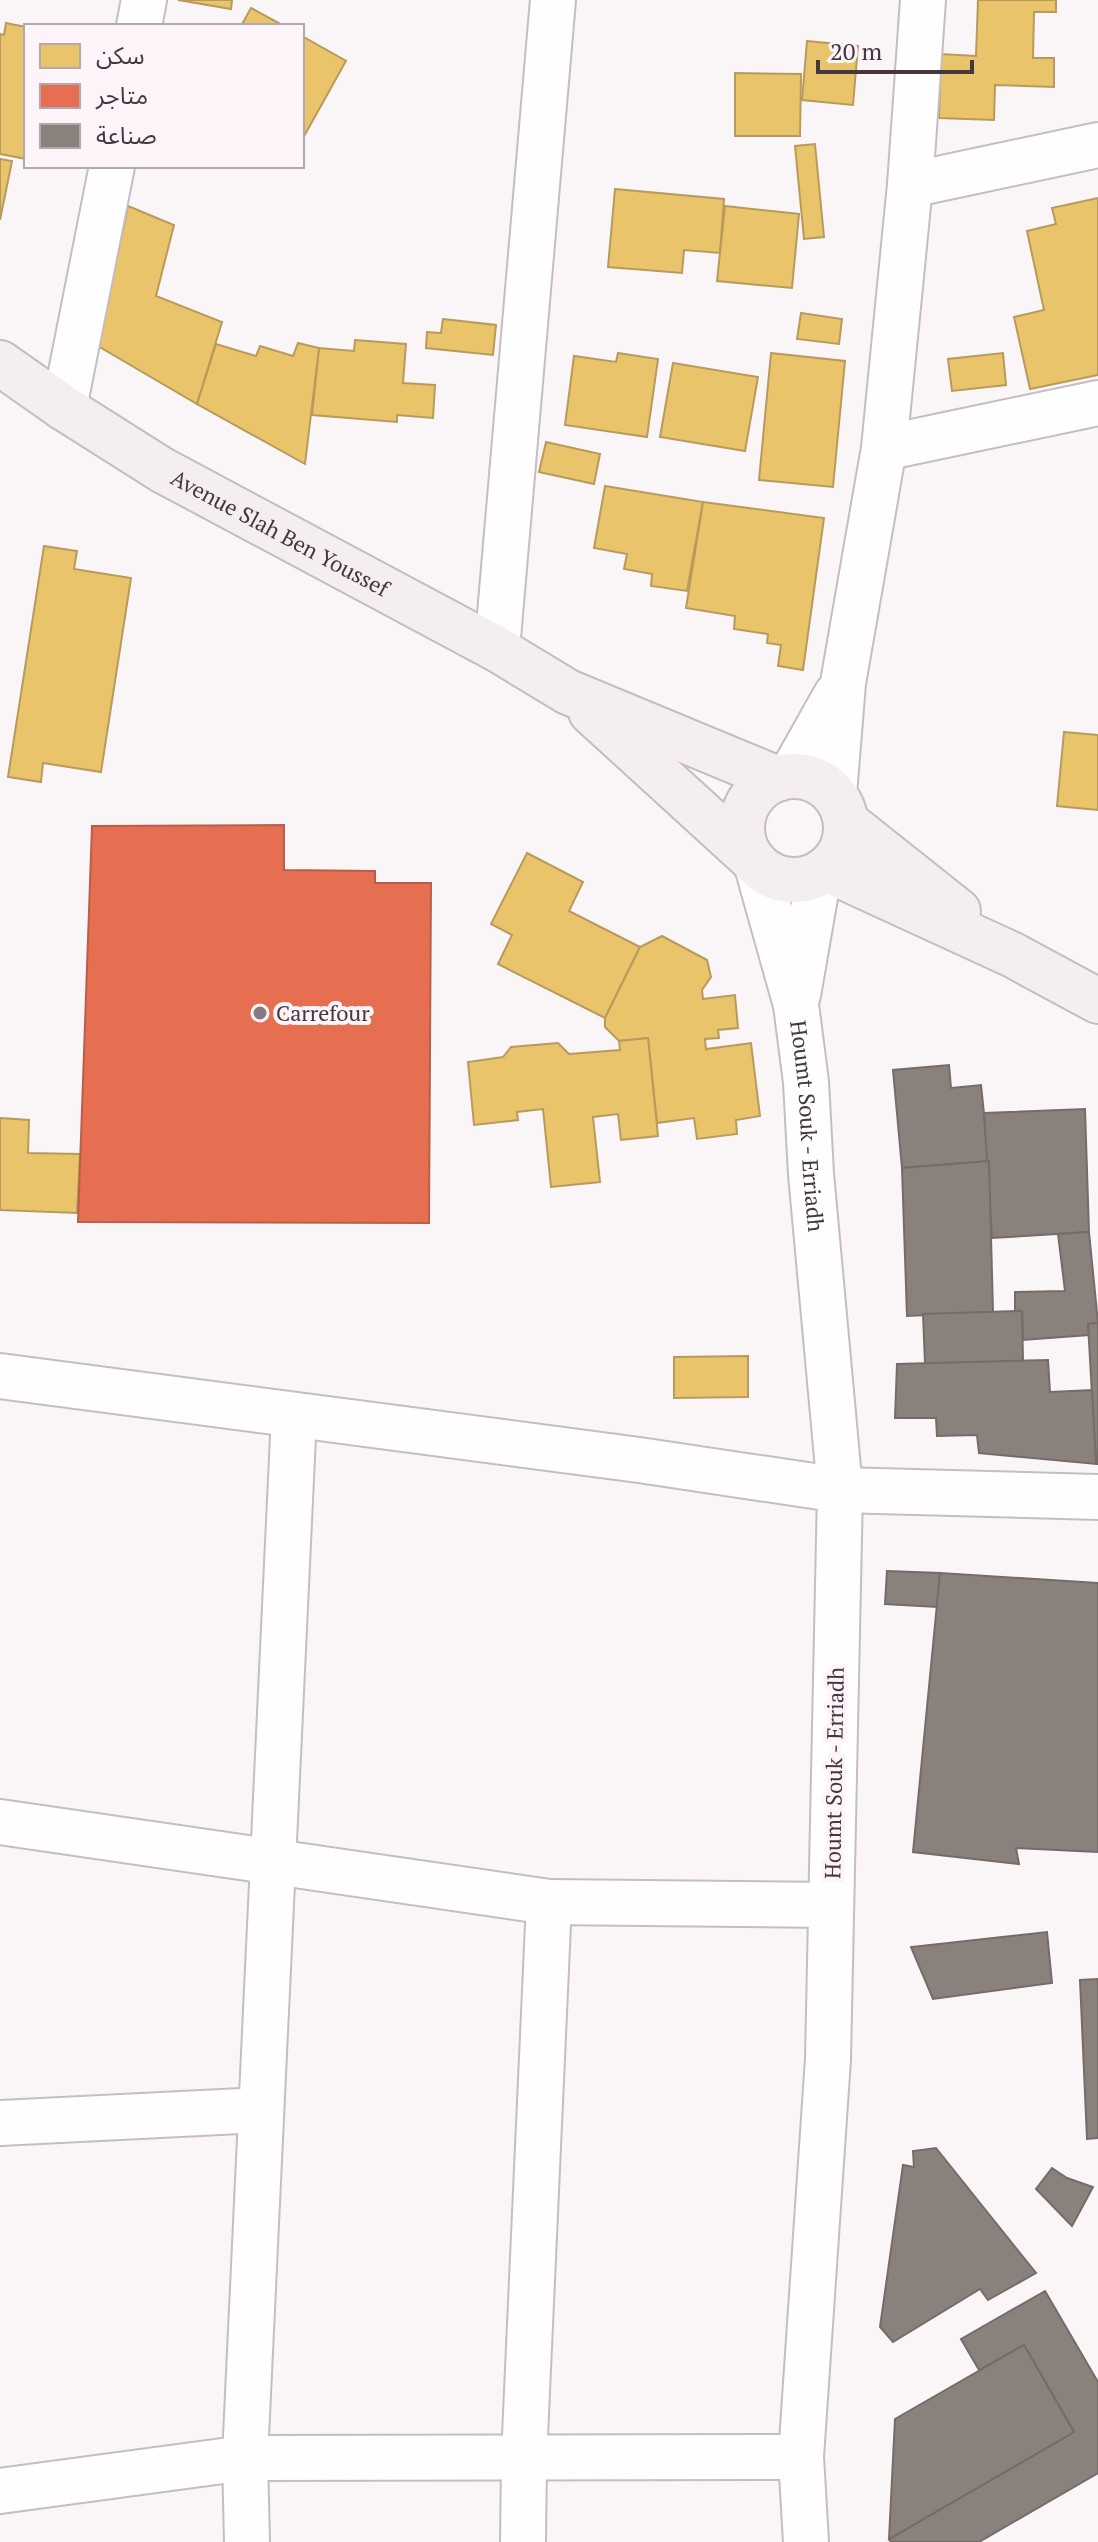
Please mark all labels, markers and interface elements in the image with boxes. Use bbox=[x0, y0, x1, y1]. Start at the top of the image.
legend bbox=[24, 24, 304, 168]
scale bar bbox=[818, 24, 972, 74]
text: 20 m bbox=[830, 35, 882, 67]
text: سكن bbox=[96, 39, 145, 71]
text: متاجر bbox=[95, 79, 148, 111]
text: صناعة bbox=[96, 119, 157, 151]
street label: Avenue Slah Ben Youssef bbox=[166, 463, 396, 603]
place label: Carrefour bbox=[276, 998, 370, 1027]
marker: Carrefour bbox=[251, 1004, 269, 1022]
street label: Houmt Souk - Erriadh bbox=[784, 1018, 831, 1233]
street label: Houmt Souk - Erriadh bbox=[817, 1667, 850, 1879]

